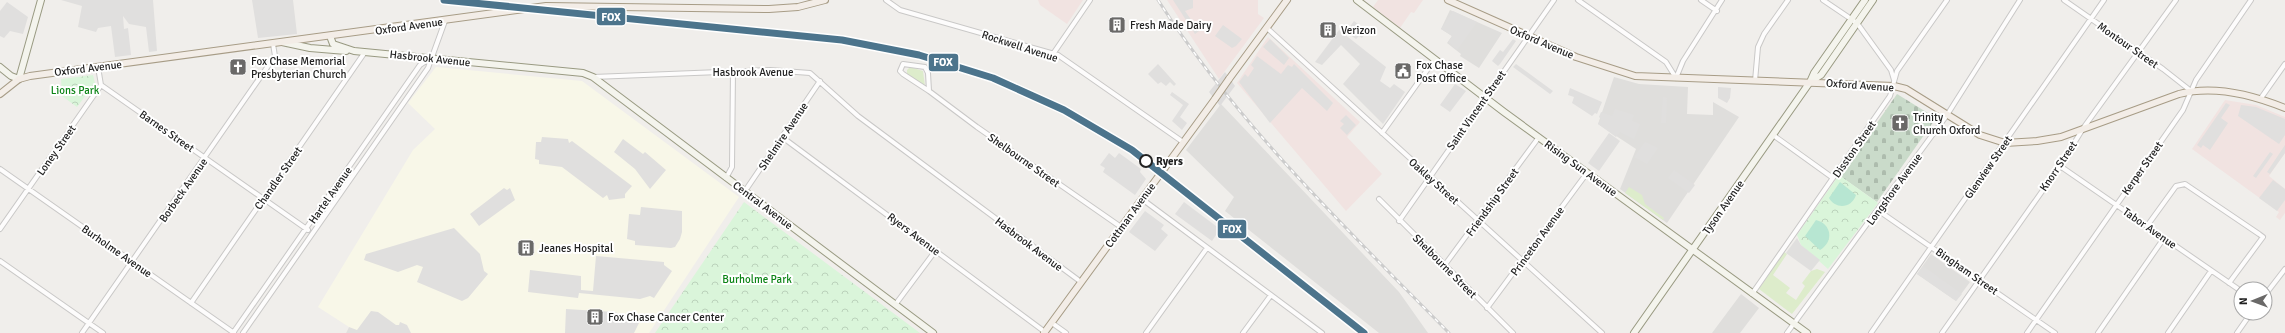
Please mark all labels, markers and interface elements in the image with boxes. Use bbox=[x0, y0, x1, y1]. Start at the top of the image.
line badge: FOX bbox=[596, 7, 626, 26]
text: FOX bbox=[601, 11, 621, 24]
street label: Oxford Avenue bbox=[374, 15, 444, 38]
building icon: Fresh Made Dairy bbox=[1107, 15, 1127, 35]
place label: Fresh Made Dairy bbox=[1130, 19, 1212, 32]
building icon: Verizon bbox=[1318, 20, 1338, 40]
street label: Montour Street bbox=[2095, 20, 2161, 71]
street label: Oxford Avenue bbox=[1508, 23, 1576, 62]
place label: Verizon bbox=[1341, 24, 1376, 37]
street label: Rockwell Avenue bbox=[980, 28, 1060, 65]
street label: Hasbrook Avenue bbox=[389, 48, 471, 69]
line badge: FOX bbox=[928, 53, 959, 72]
place label: Fox Chase Memorial Presbyterian Church bbox=[251, 55, 346, 81]
text: FOX bbox=[933, 56, 953, 69]
church icon: Fox Chase Memorial Presbyterian Church bbox=[228, 57, 248, 77]
street label: Oxford Avenue bbox=[53, 58, 123, 79]
place label: Fox Chase Post Office bbox=[1416, 59, 1466, 85]
public building icon: Fox Chase Post Office bbox=[1393, 61, 1413, 81]
street label: Hasbrook Avenue bbox=[712, 66, 794, 79]
street label: Saint Vincent Street bbox=[1444, 68, 1509, 152]
street label: Oxford Avenue bbox=[1826, 77, 1894, 94]
park label: Lions Park bbox=[51, 84, 100, 97]
street label: Shelmire Avenue bbox=[756, 100, 811, 173]
street label: Barnes Street bbox=[137, 108, 197, 155]
place label: Trinity Church Oxford bbox=[1913, 111, 1981, 137]
church icon: Trinity Church Oxford bbox=[1890, 113, 1910, 133]
street label: Disston Street bbox=[1830, 118, 1879, 180]
street label: Loney Street bbox=[34, 122, 79, 178]
street label: Shelbourne Street bbox=[985, 131, 1062, 190]
street label: Glenview Street bbox=[1962, 133, 2015, 201]
street label: Rising Sun Avenue bbox=[1542, 138, 1620, 199]
street label: Knorr Street bbox=[2037, 139, 2080, 194]
street label: Kerper Street bbox=[2119, 139, 2166, 198]
street label: Chandler Street bbox=[252, 144, 305, 212]
street label: Longshore Avenue bbox=[1864, 151, 1925, 228]
marker: Ryers bbox=[1139, 154, 1153, 168]
place label: Ryers bbox=[1156, 155, 1183, 168]
street label: Borbeck Avenue bbox=[156, 156, 210, 225]
street label: Oakley Street bbox=[1406, 156, 1461, 207]
street label: Hartel Avenue bbox=[306, 164, 355, 226]
street label: Friendship Street bbox=[1463, 166, 1521, 239]
street label: Tyson Avenue bbox=[1700, 178, 1747, 237]
street label: Central Avenue bbox=[730, 179, 795, 232]
street label: Cottman Avenue bbox=[1102, 180, 1158, 250]
street label: Princeton Avenue bbox=[1508, 204, 1567, 278]
street label: Tabor Avenue bbox=[2120, 205, 2179, 252]
street label: Ryers Avenue bbox=[885, 210, 943, 258]
street label: Hasbrook Avenue bbox=[992, 215, 1065, 274]
line badge: FOX bbox=[1217, 219, 1247, 239]
street label: Burholme Avenue bbox=[79, 222, 154, 280]
text: FOX bbox=[1222, 223, 1242, 236]
street label: Shelbourne Street bbox=[1410, 232, 1479, 301]
building icon: Jeanes Hospital bbox=[516, 238, 536, 258]
place label: Jeanes Hospital bbox=[539, 242, 613, 255]
street label: Bingham Street bbox=[1933, 245, 2000, 298]
park label: Burholme Park bbox=[722, 273, 792, 286]
north arrow bbox=[2233, 281, 2273, 321]
text: N bbox=[2237, 297, 2250, 305]
building icon: Fox Chase Cancer Center bbox=[585, 307, 605, 327]
place label: Fox Chase Cancer Center bbox=[608, 311, 724, 324]

